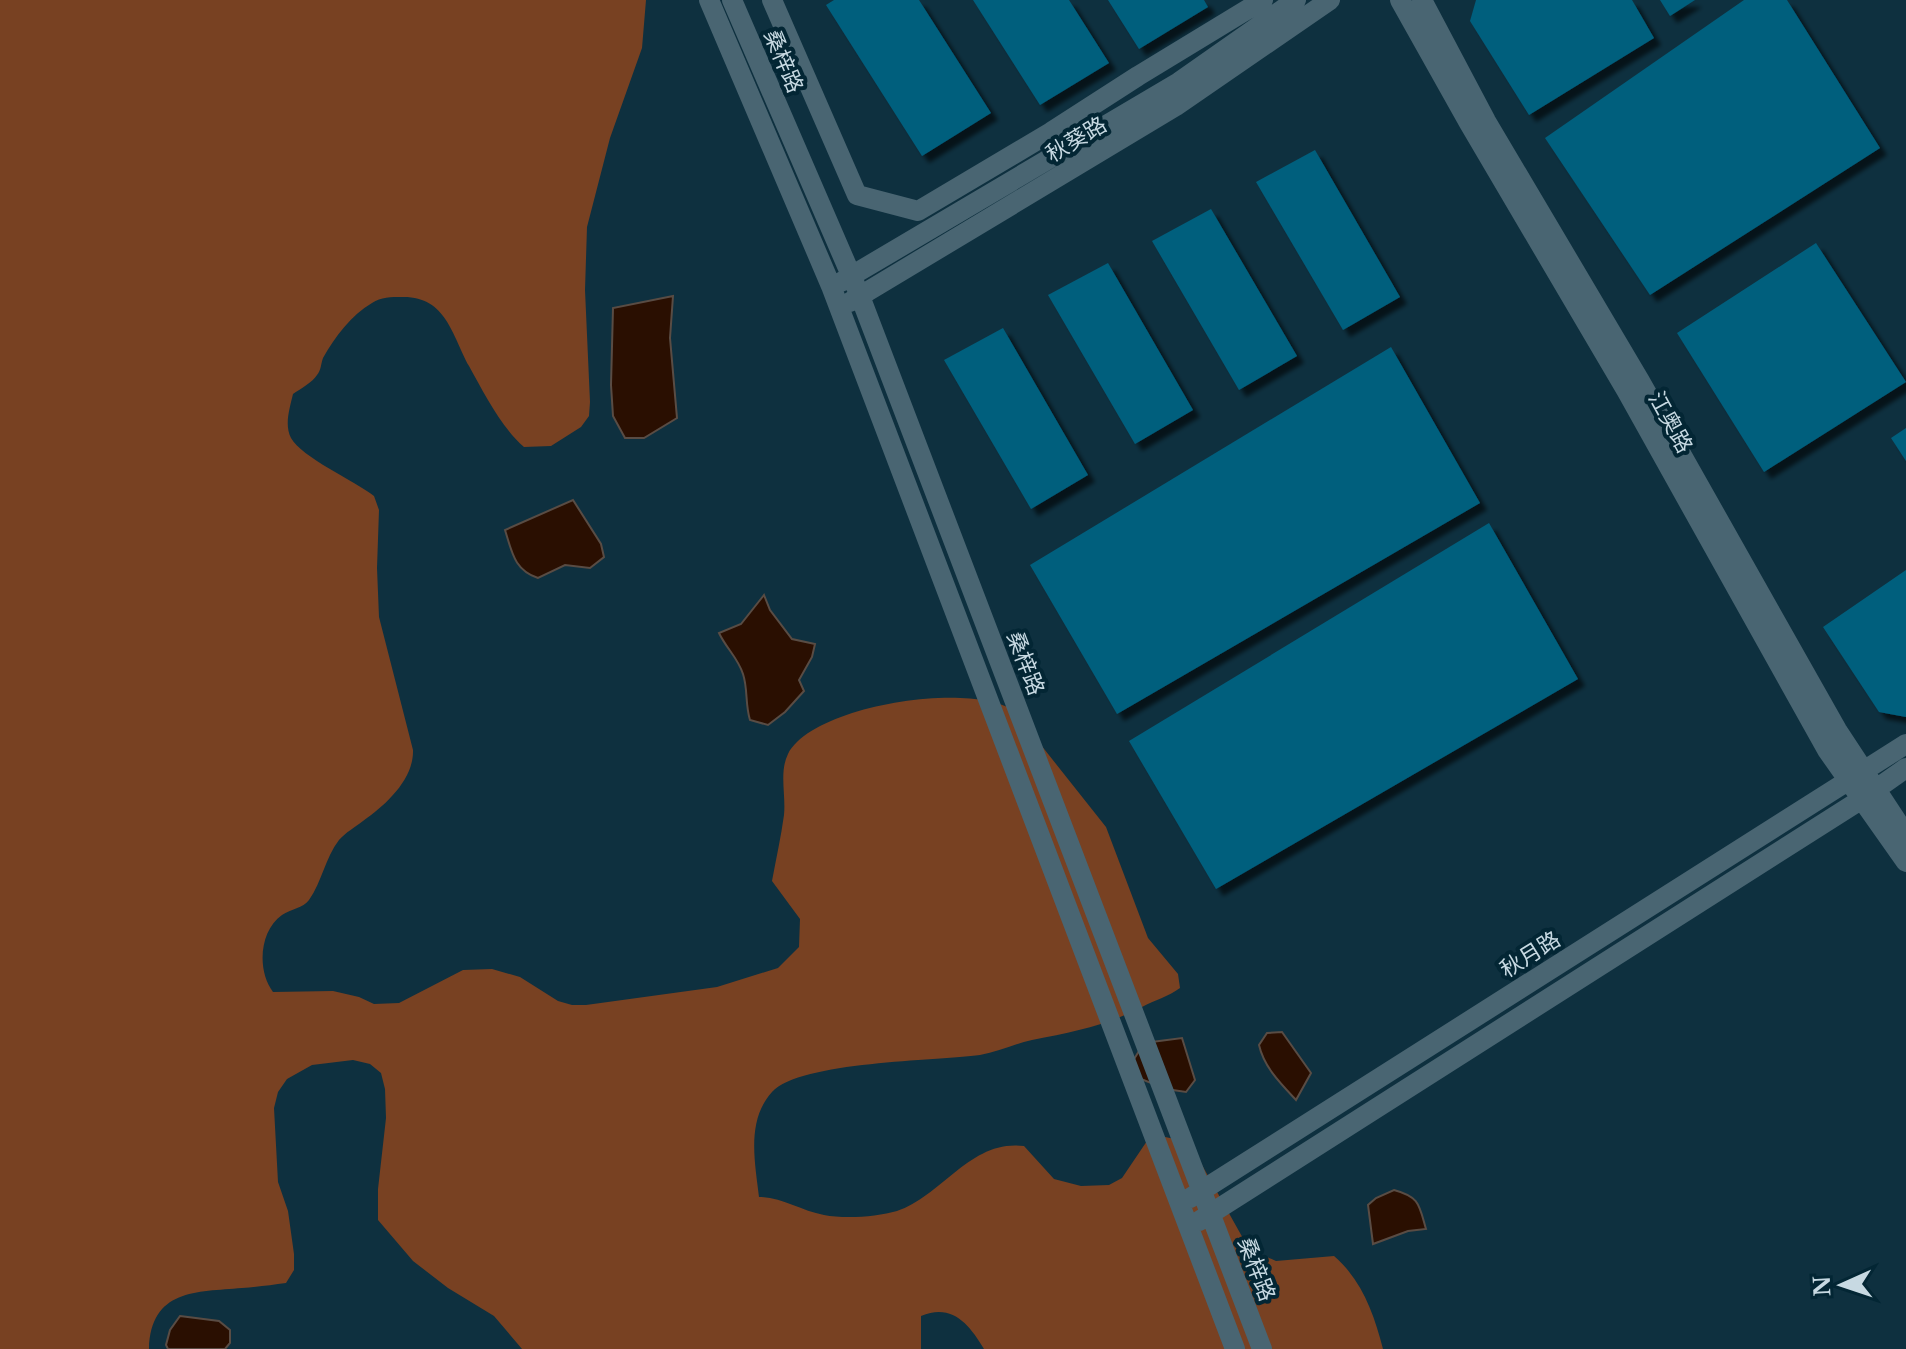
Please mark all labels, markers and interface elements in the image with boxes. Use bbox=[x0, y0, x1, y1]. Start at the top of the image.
street label: 桑梓路 bbox=[758, 26, 809, 97]
street label: 秋葵路 bbox=[1041, 111, 1112, 168]
street label: 江奥路 bbox=[1643, 387, 1698, 458]
street label: 桑梓路 bbox=[1001, 628, 1050, 699]
street label: 秋月路 bbox=[1495, 925, 1565, 983]
street label: 桑梓路 bbox=[1232, 1234, 1281, 1305]
north arrow bbox=[1802, 1245, 1882, 1325]
text: N bbox=[1808, 1275, 1837, 1297]

